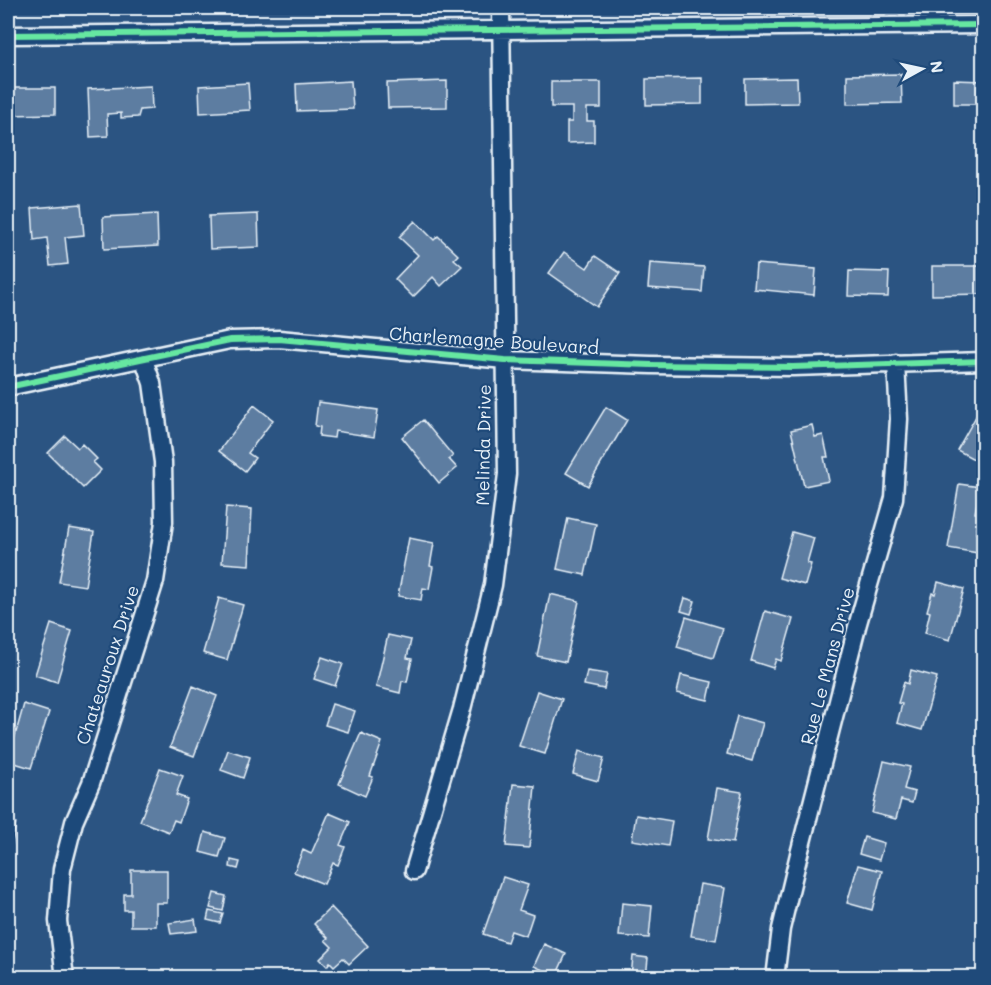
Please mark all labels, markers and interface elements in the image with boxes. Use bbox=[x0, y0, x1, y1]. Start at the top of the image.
north arrow bbox=[892, 39, 952, 99]
text: N bbox=[926, 59, 949, 74]
street label: Charlemagne Boulevard bbox=[388, 321, 600, 359]
street label: Melinda Drive bbox=[470, 384, 496, 506]
street label: Chateauroux Drive bbox=[70, 582, 144, 748]
street label: Rue Le Mans Drive bbox=[794, 584, 860, 747]

